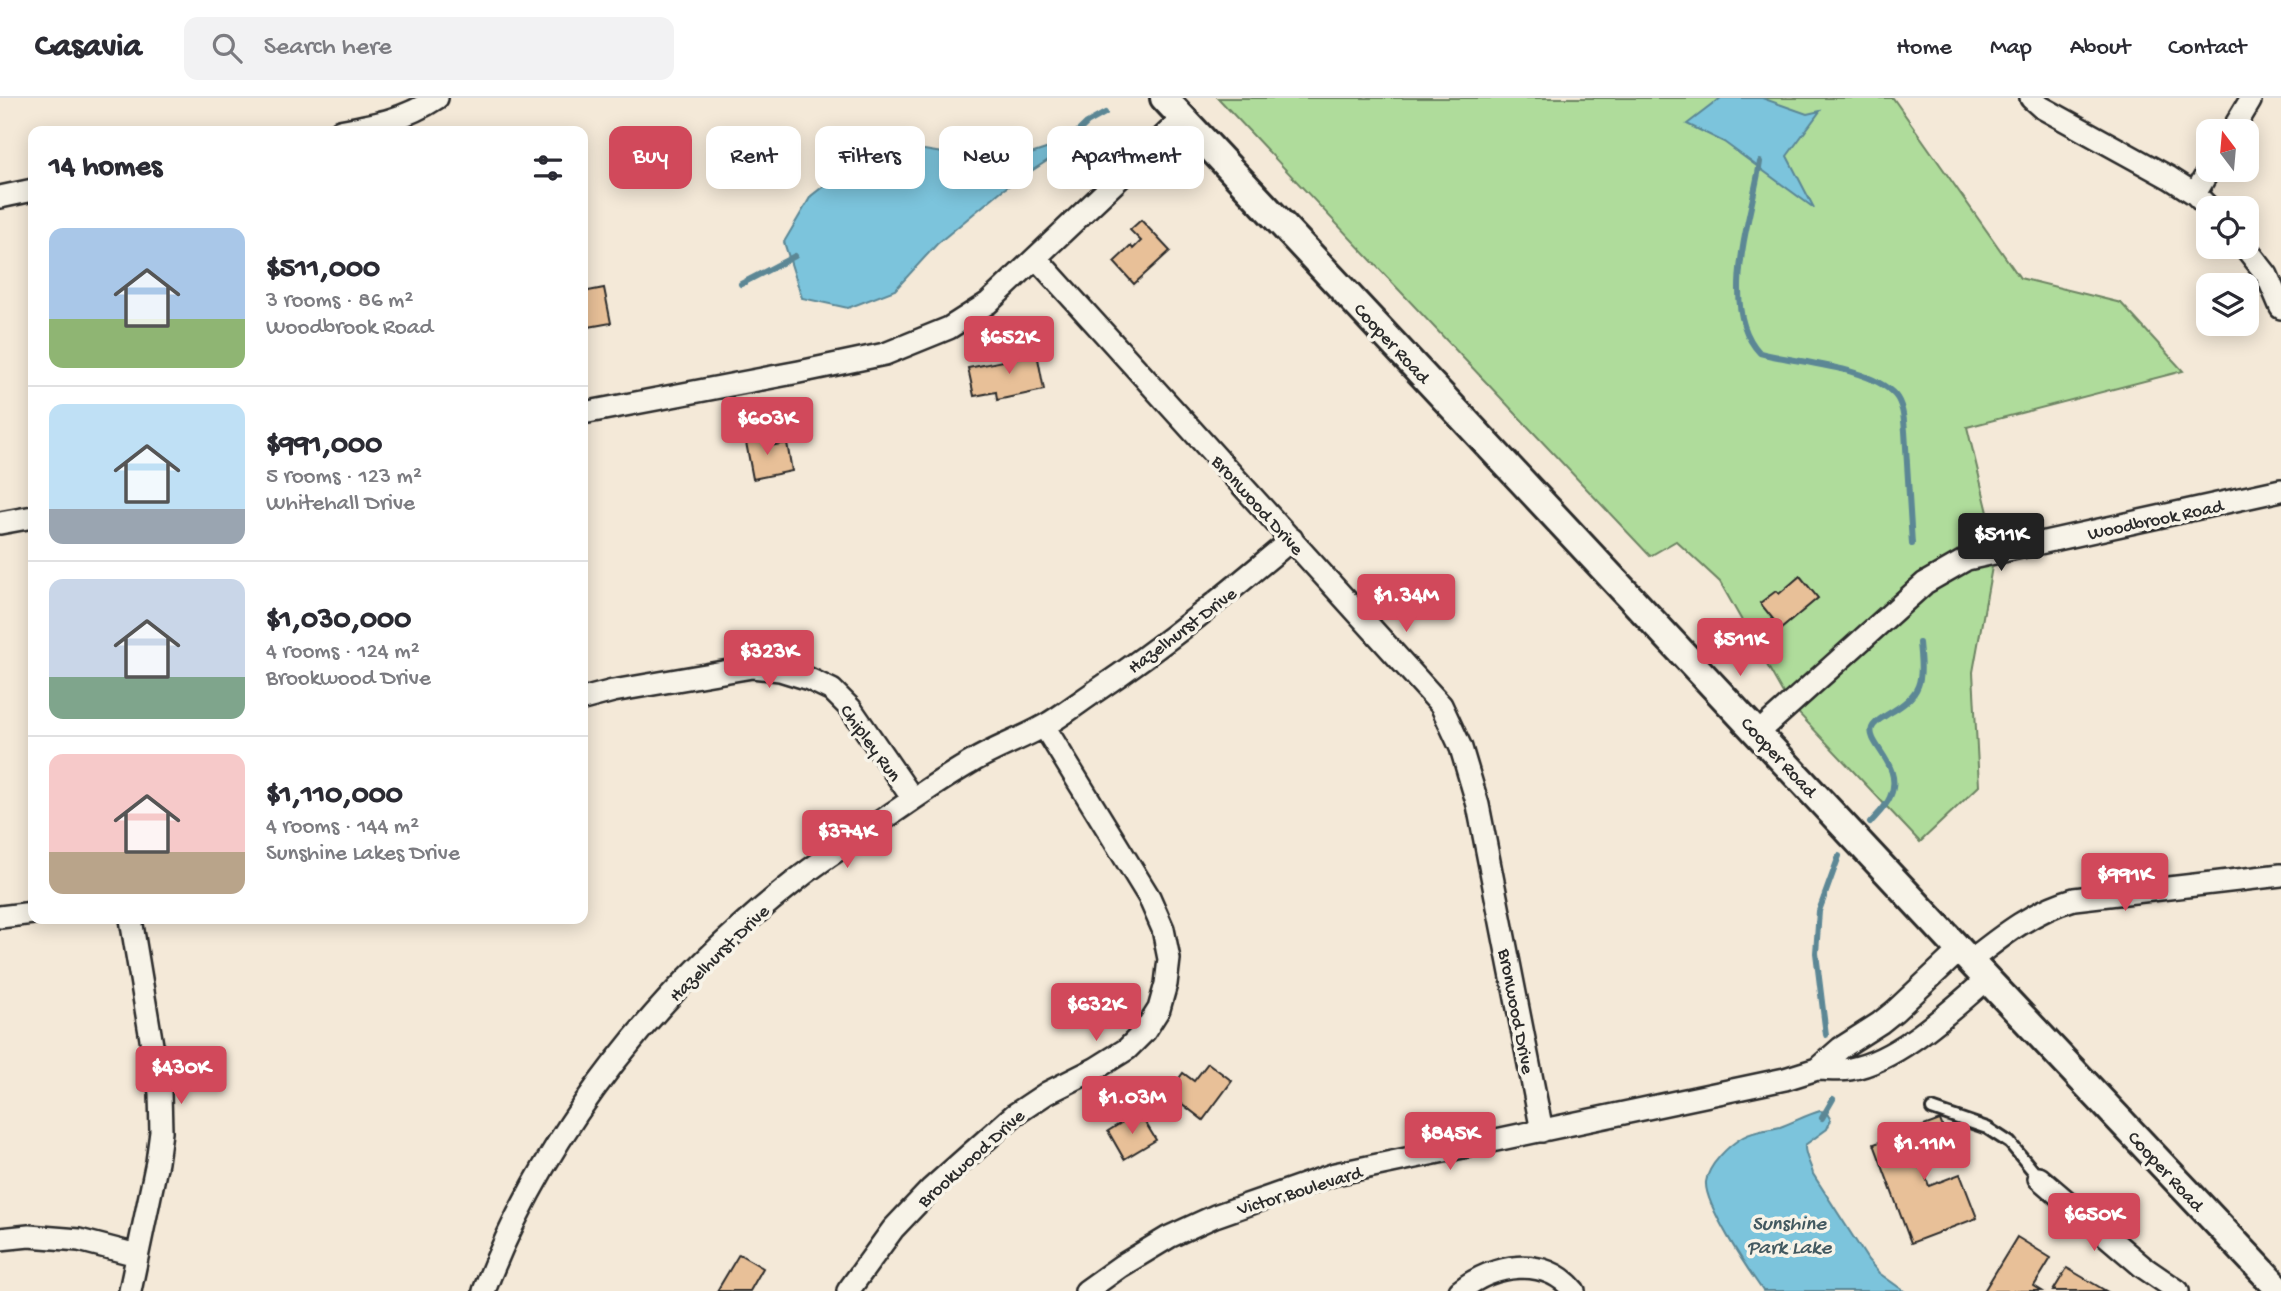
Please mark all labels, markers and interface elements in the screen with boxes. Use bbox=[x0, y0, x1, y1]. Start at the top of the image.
search box bbox=[184, 17, 674, 80]
text: Casavia bbox=[35, 29, 142, 67]
icon: search bbox=[208, 29, 246, 67]
text: Search here bbox=[264, 33, 392, 64]
text: Home bbox=[1896, 34, 1952, 63]
text: Map bbox=[1990, 34, 2032, 63]
text: About bbox=[2070, 34, 2130, 63]
text: Contact bbox=[2168, 34, 2246, 63]
north arrow bbox=[2196, 119, 2259, 182]
map controls bbox=[2196, 119, 2259, 336]
chip: Buy bbox=[609, 126, 692, 189]
chip: Rent bbox=[706, 126, 801, 189]
chip: Filters bbox=[815, 126, 925, 189]
chip: New bbox=[939, 126, 1033, 189]
chip: Apartment bbox=[1047, 126, 1204, 189]
icon: filters bbox=[529, 149, 567, 187]
text: 14 homes bbox=[49, 151, 162, 186]
button: locate bbox=[2196, 196, 2259, 259]
text: $511,000 bbox=[266, 253, 380, 288]
icon: home bbox=[105, 256, 189, 340]
button: layers bbox=[2196, 273, 2259, 336]
text: 3 rooms · 86 m² bbox=[266, 288, 413, 315]
street label: Cooper Road bbox=[1347, 299, 1435, 391]
text: Woodbrook Road bbox=[266, 315, 433, 342]
pin: $652K bbox=[960, 316, 1058, 376]
text: $652K bbox=[980, 325, 1038, 352]
pin: $603K bbox=[718, 398, 816, 457]
text: $603K bbox=[737, 406, 797, 433]
text: $991,000 bbox=[266, 429, 382, 464]
icon: home bbox=[105, 432, 189, 516]
street label: Bronwood Drive bbox=[1205, 451, 1308, 561]
text: 5 rooms · 123 m² bbox=[266, 464, 422, 491]
text: Whitehall Drive bbox=[266, 491, 415, 518]
street label: Woodbrook Road bbox=[2086, 495, 2227, 547]
pin: $511K bbox=[1952, 514, 2050, 573]
text: $511K bbox=[1974, 522, 2028, 549]
pin: $1.34M bbox=[1349, 574, 1463, 634]
street label: Hazelhurst Drive bbox=[1124, 583, 1242, 680]
text: $1.34M bbox=[1373, 583, 1439, 610]
text: $1,030,000 bbox=[266, 604, 411, 639]
icon: home bbox=[105, 607, 189, 691]
pin: $511K bbox=[1691, 618, 1789, 678]
text: $511K bbox=[1713, 627, 1767, 654]
pin: $323K bbox=[720, 630, 818, 690]
text: 4 rooms · 124 m² bbox=[266, 639, 420, 666]
text: $323K bbox=[740, 639, 798, 666]
text: Brookwood Drive bbox=[266, 666, 431, 693]
street label: Chipley Run bbox=[833, 701, 905, 787]
street label: Cooper Road bbox=[1734, 713, 1822, 805]
text: $1,110,000 bbox=[266, 779, 403, 814]
icon: home bbox=[105, 782, 189, 866]
pin: $374K bbox=[798, 810, 896, 870]
text: 4 rooms · 144 m² bbox=[266, 814, 419, 841]
text: $374K bbox=[818, 819, 876, 846]
text: Sunshine Lakes Drive bbox=[266, 841, 460, 868]
pin: $991K bbox=[2076, 854, 2174, 913]
text: $991K bbox=[2097, 862, 2153, 889]
street label: Hazelhurst Drive bbox=[666, 901, 775, 1008]
street label: Bronwood Drive bbox=[1491, 946, 1538, 1076]
pin: $632K bbox=[1047, 984, 1145, 1043]
text: $632K bbox=[1067, 992, 1125, 1019]
pin: $430K bbox=[132, 1046, 230, 1106]
text: $430K bbox=[152, 1055, 210, 1082]
pin: $1.03M bbox=[1075, 1076, 1189, 1136]
text: $1.03M bbox=[1098, 1085, 1166, 1112]
street label: Brookwood Drive bbox=[913, 1105, 1031, 1214]
pin: $845K bbox=[1401, 1112, 1499, 1172]
text: $845K bbox=[1421, 1121, 1479, 1148]
pin: $1.11M bbox=[1867, 1122, 1981, 1182]
street label: Cooper Road bbox=[2121, 1127, 2209, 1219]
text: $1.11M bbox=[1893, 1131, 1955, 1158]
street label: Victor Boulevard bbox=[1234, 1162, 1367, 1223]
pin: $650K bbox=[2045, 1194, 2143, 1253]
text: $650K bbox=[2064, 1202, 2124, 1229]
water label: Sunshine Park Lake bbox=[1747, 1213, 1832, 1262]

